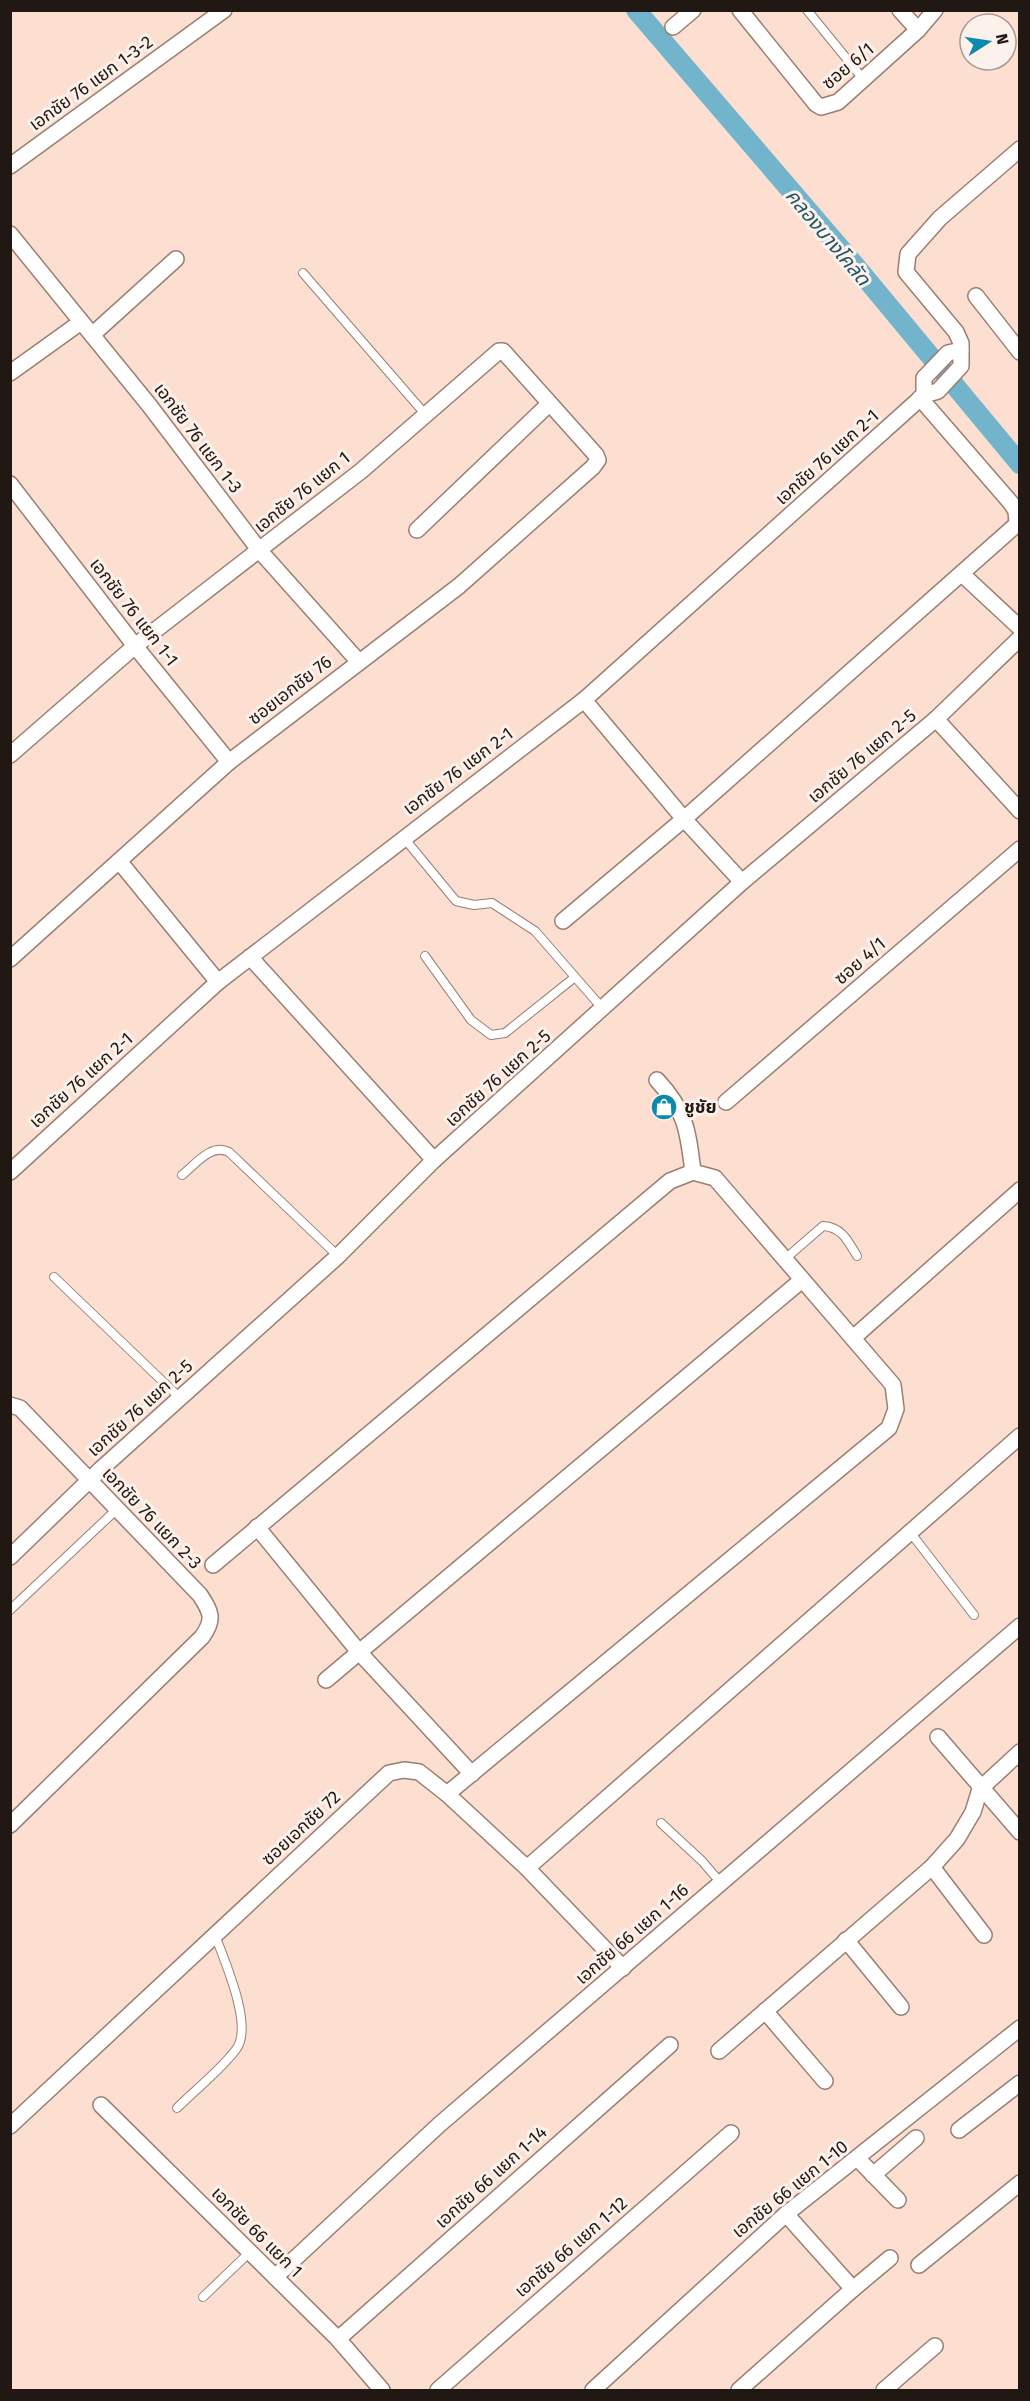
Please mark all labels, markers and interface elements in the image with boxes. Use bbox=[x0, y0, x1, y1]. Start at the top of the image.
north arrow bbox=[958, 12, 1018, 72]
street label: เอกชัย 76 แยก 1-3-2 bbox=[25, 31, 157, 135]
text: N bbox=[992, 32, 1013, 46]
street label: ซอย 6/1 bbox=[818, 38, 878, 94]
water label: คลองบางโคลัด bbox=[781, 184, 876, 291]
street label: เอกชัย 76 แยก 1-3 bbox=[149, 378, 247, 498]
street label: เอกชัย 76 แยก 2-1 bbox=[771, 405, 883, 509]
street label: เอกชัย 76 แยก 1 bbox=[249, 447, 355, 537]
street label: เอกชัย 76 แยก 1-1 bbox=[85, 554, 183, 670]
street label: ซอยเอกชัย 76 bbox=[244, 651, 336, 729]
street label: เอกชัย 76 แยก 2-5 bbox=[803, 704, 921, 808]
street label: เอกชัย 76 แยก 2-1 bbox=[399, 722, 517, 820]
street label: ซอย 4/1 bbox=[830, 933, 890, 989]
street label: เอกชัย 76 แยก 2-5 bbox=[441, 1025, 555, 1131]
street label: เอกชัย 76 แยก 2-1 bbox=[25, 1028, 137, 1132]
shop icon: ชูชัย bbox=[649, 1092, 679, 1122]
place label: ชูชัย bbox=[684, 1096, 717, 1118]
street label: เอกชัย 76 แยก 2-5 bbox=[83, 1355, 197, 1461]
street label: เอกชัย 76 แยก 2-3 bbox=[98, 1462, 206, 1574]
street label: ซอยเอกชัย 72 bbox=[257, 1786, 345, 1870]
street label: เอกชัย 66 แยก 1-16 bbox=[571, 1879, 693, 1989]
street label: เอกชัย 66 แยก 1-14 bbox=[431, 2121, 552, 2233]
street label: เอกชัย 66 แยก 1-10 bbox=[727, 2135, 853, 2243]
street label: เอกชัย 66 แยก 1 bbox=[207, 2182, 307, 2282]
street label: เอกชัย 66 แยก 1-12 bbox=[510, 2192, 632, 2302]

